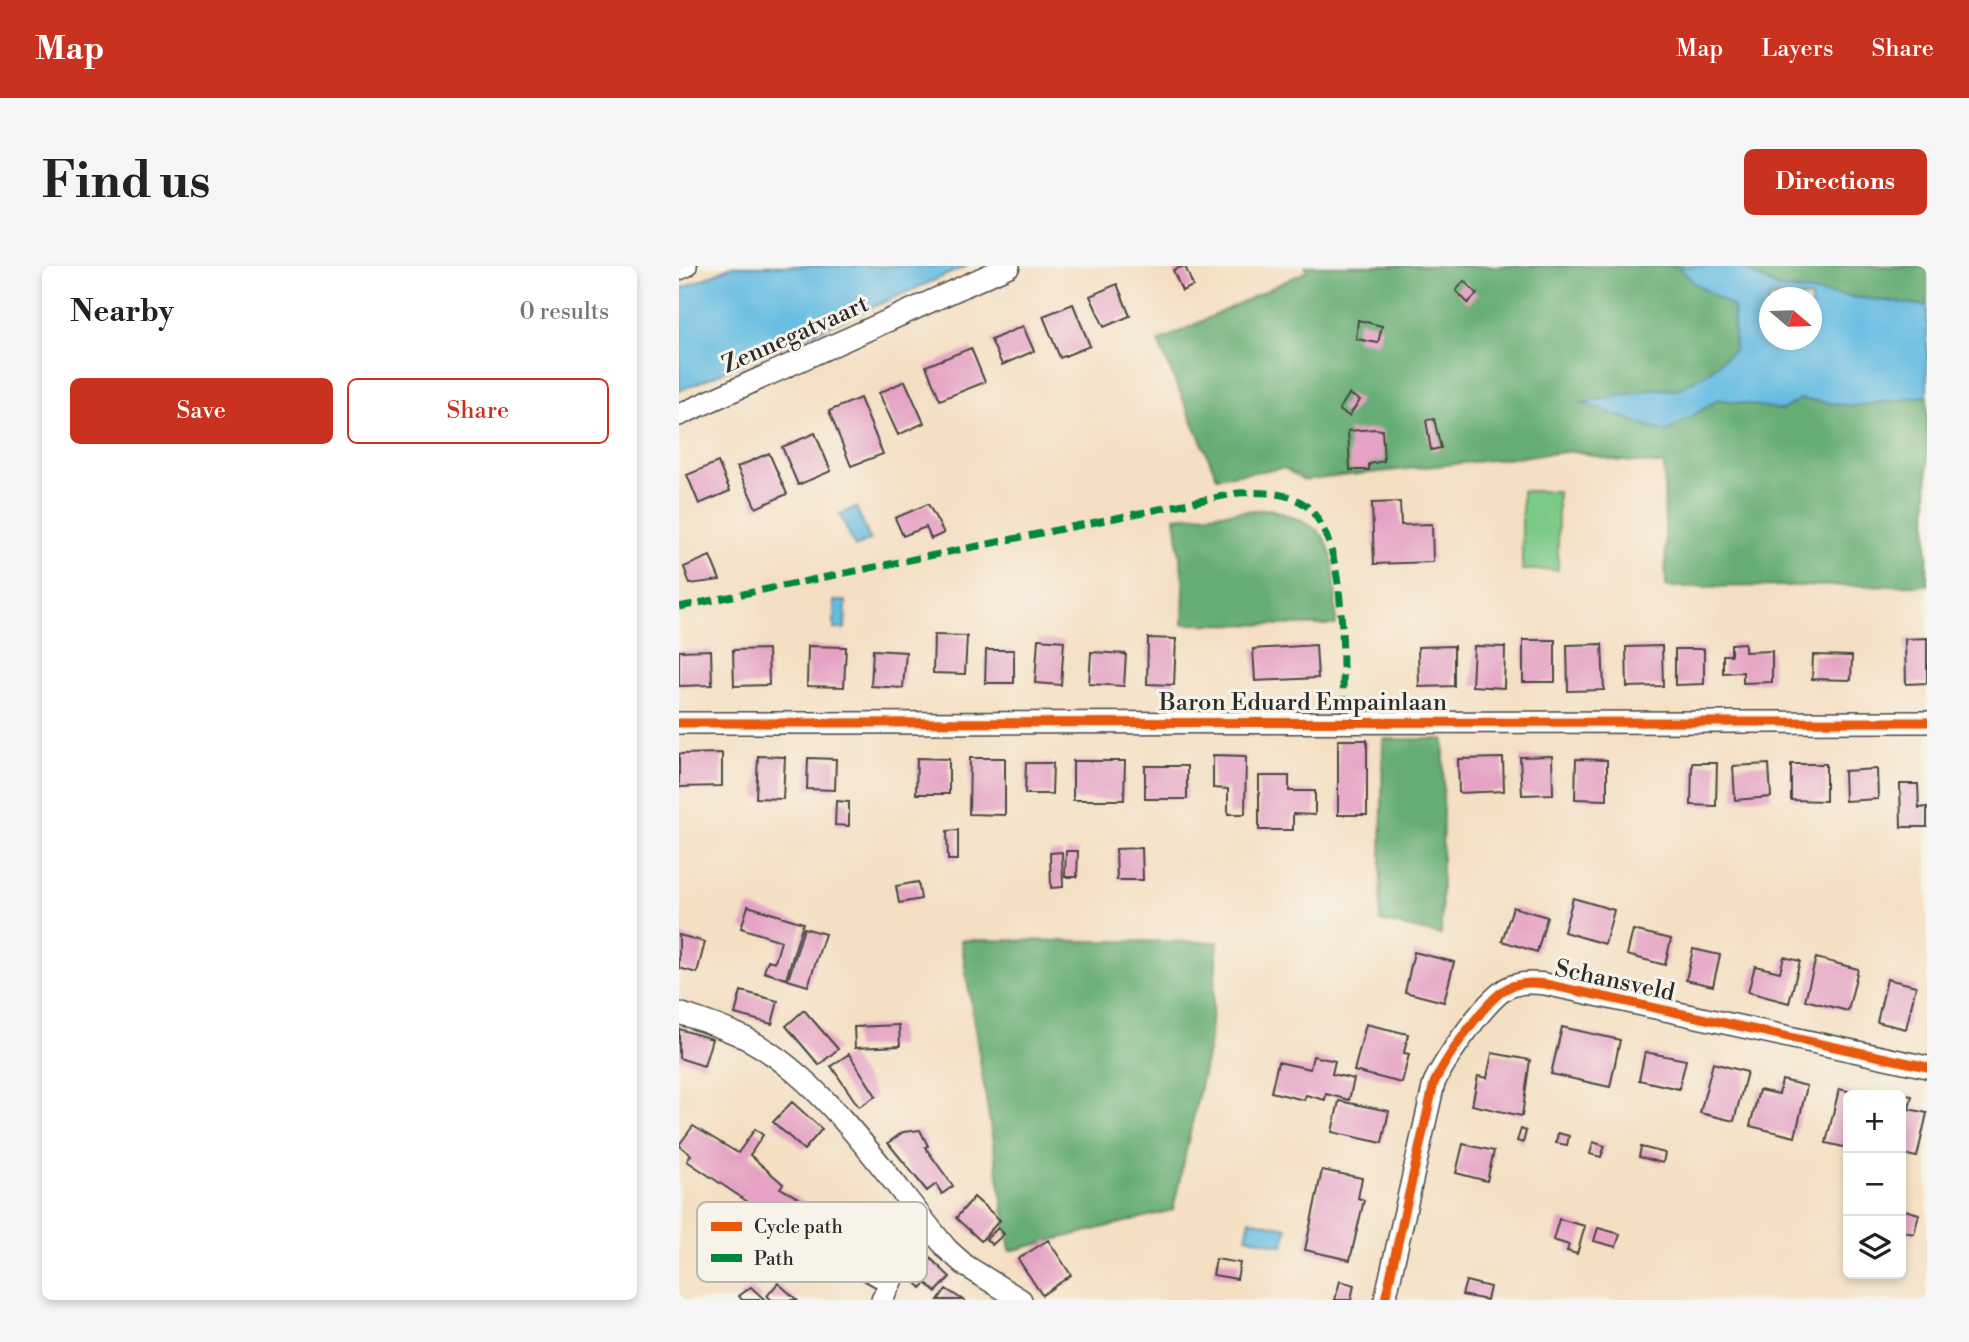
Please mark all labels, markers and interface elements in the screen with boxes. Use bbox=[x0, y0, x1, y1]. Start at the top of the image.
text: Map bbox=[35, 29, 104, 70]
text: Map bbox=[1676, 34, 1723, 64]
text: Layers bbox=[1761, 34, 1833, 64]
text: Share bbox=[1871, 34, 1934, 64]
button: Directions bbox=[1744, 149, 1927, 215]
text: Find us bbox=[42, 152, 211, 213]
north arrow bbox=[1759, 287, 1822, 350]
street label: Zennegatvaart bbox=[717, 289, 874, 381]
text: Nearby bbox=[70, 293, 174, 331]
text: 0 results bbox=[519, 298, 609, 326]
button: Save bbox=[70, 378, 333, 444]
button: Share bbox=[347, 378, 609, 444]
street label: Baron Eduard Empainlaan bbox=[1158, 688, 1447, 718]
street label: Schansveld bbox=[1552, 954, 1678, 1008]
map controls bbox=[1843, 1090, 1906, 1279]
button: + bbox=[1843, 1090, 1906, 1153]
button: − bbox=[1843, 1153, 1906, 1216]
legend bbox=[697, 1202, 927, 1282]
text: Cycle path bbox=[754, 1215, 843, 1239]
button: layers bbox=[1843, 1216, 1906, 1279]
text: Path bbox=[754, 1247, 794, 1271]

